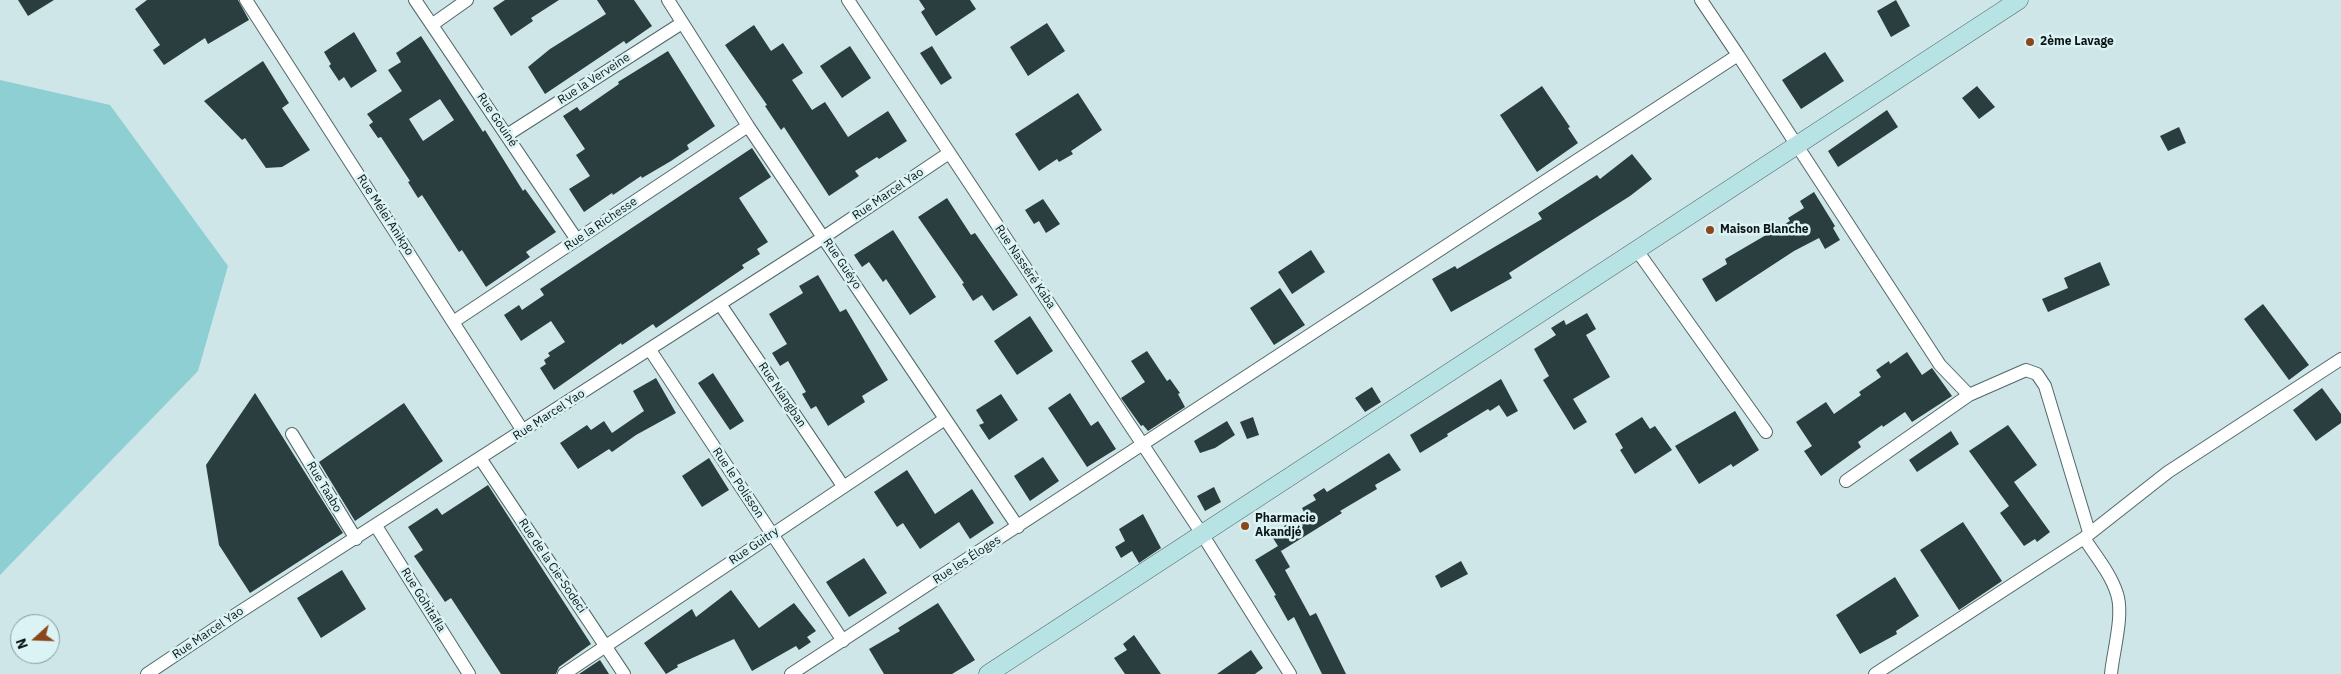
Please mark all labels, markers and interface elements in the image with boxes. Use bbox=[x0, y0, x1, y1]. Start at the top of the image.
place label: 2ème Lavage bbox=[2040, 35, 2114, 49]
marker: 2ème Lavage bbox=[2024, 36, 2036, 48]
street label: Rue la Verveine bbox=[555, 50, 633, 108]
street label: Rue Gouiné bbox=[474, 90, 520, 150]
street label: Rue Marcel Yao bbox=[850, 165, 926, 223]
street label: Rue Mélei Anikpo bbox=[354, 172, 416, 258]
street label: Rue la Richesse bbox=[562, 194, 640, 254]
street label: Rue Nasséré Kaba bbox=[992, 222, 1058, 312]
place label: Maison Blanche bbox=[1720, 223, 1809, 237]
marker: Maison Blanche bbox=[1704, 224, 1716, 236]
street label: Rue Guéyo bbox=[820, 236, 864, 292]
street label: Rue Niangban bbox=[755, 360, 809, 430]
street label: Rue Marcel Yao bbox=[510, 386, 588, 444]
street label: Rue le Polisson bbox=[709, 445, 767, 521]
street label: Rue Taabo bbox=[303, 459, 345, 515]
place label: Pharmacie Akandjé bbox=[1255, 512, 1316, 540]
street label: Rue de la Cie-Sodeci bbox=[515, 516, 589, 616]
marker: Pharmacie Akandjé bbox=[1239, 520, 1251, 532]
street label: Rue Guitry bbox=[726, 524, 782, 568]
street label: Rue les Éloges bbox=[930, 533, 1004, 587]
street label: Rue Gohitafla bbox=[398, 565, 448, 635]
street label: Rue Marcel Yao bbox=[170, 604, 246, 662]
north arrow bbox=[10, 614, 60, 664]
text: N bbox=[12, 636, 32, 652]

